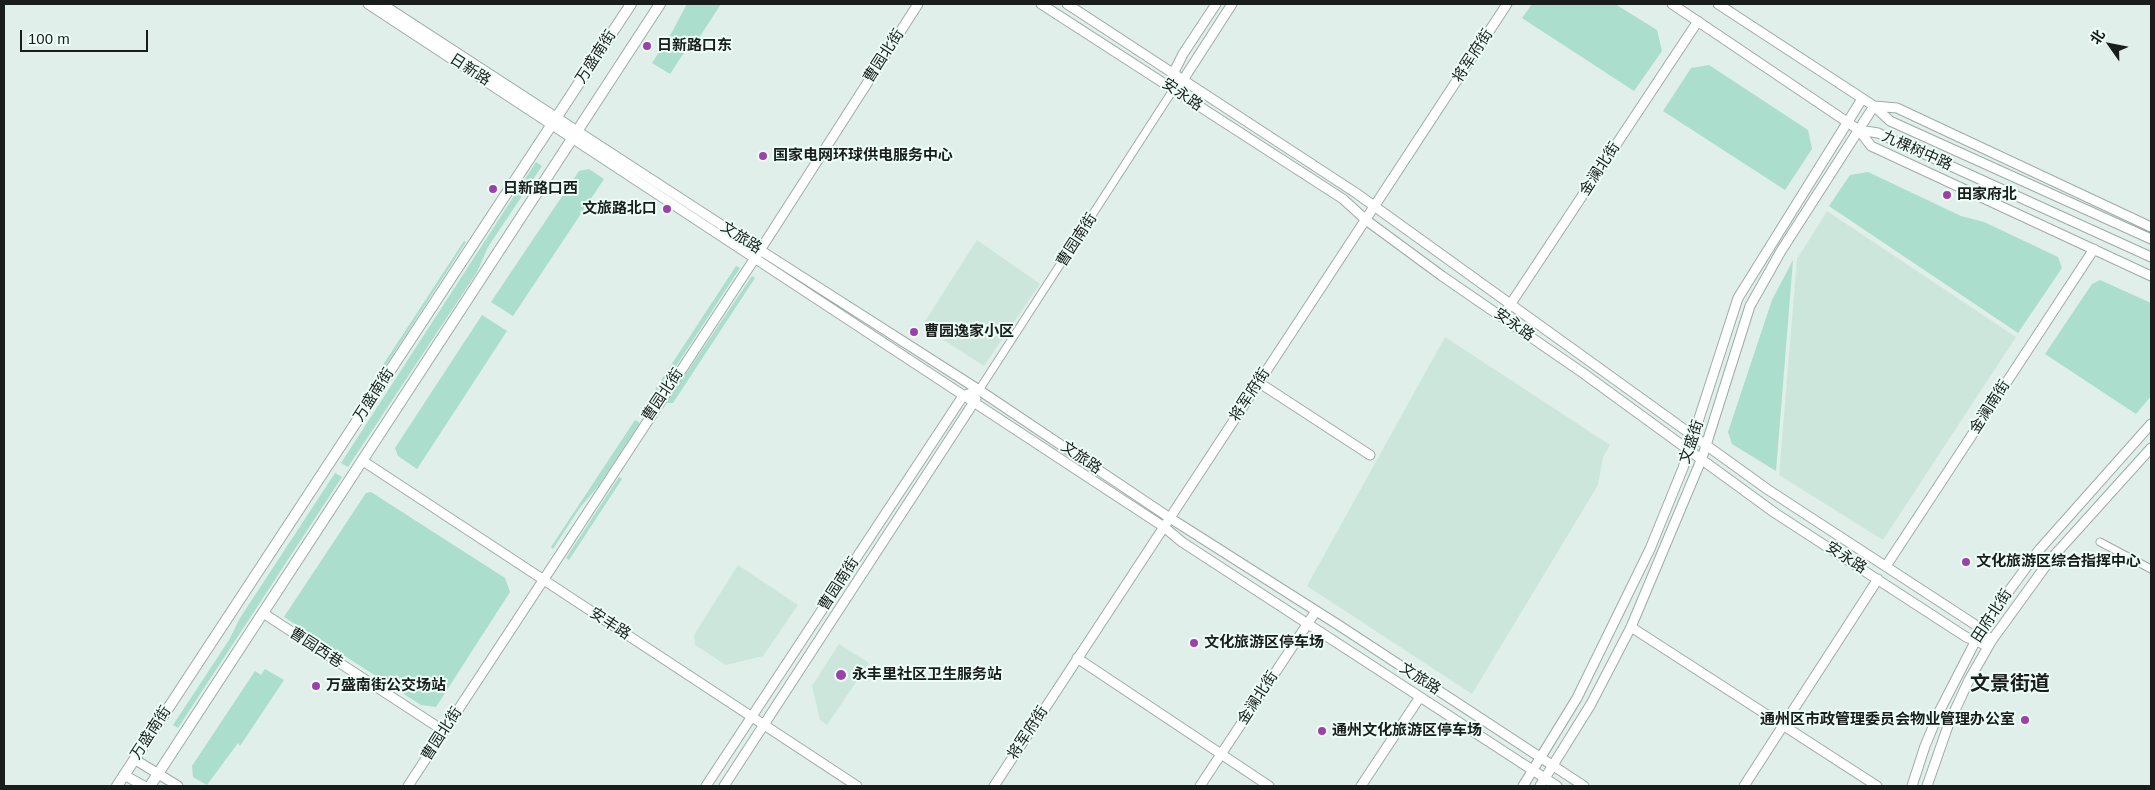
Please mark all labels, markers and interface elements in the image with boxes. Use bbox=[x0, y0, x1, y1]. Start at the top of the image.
scale bar bbox=[22, 20, 150, 52]
north arrow bbox=[2085, 20, 2135, 70]
street label: 曹园北街 bbox=[860, 26, 908, 86]
street label: 将军府街 bbox=[1449, 26, 1497, 86]
street label: 万盛南街 bbox=[572, 27, 620, 87]
text: 北 bbox=[2087, 27, 2108, 47]
text: 100 m bbox=[28, 30, 70, 47]
place label: 日新路口东 bbox=[657, 37, 732, 55]
marker: 日新路口东 bbox=[641, 40, 653, 52]
street label: 日新路 bbox=[446, 50, 494, 90]
street label: 安永路 bbox=[1158, 75, 1206, 115]
street label: 九棵树中路 bbox=[1879, 128, 1955, 174]
street label: 金澜北街 bbox=[1576, 139, 1624, 199]
place label: 国家电网环球供电服务中心 bbox=[773, 147, 953, 165]
marker: 国家电网环球供电服务中心 bbox=[757, 150, 769, 162]
place label: 日新路口西 bbox=[503, 180, 578, 198]
marker: 日新路口西 bbox=[487, 183, 499, 195]
place label: 田家府北 bbox=[1957, 186, 2017, 204]
marker: 田家府北 bbox=[1941, 189, 1953, 201]
place label: 文旅路北口 bbox=[582, 200, 657, 218]
marker: 文旅路北口 bbox=[661, 203, 673, 215]
street label: 曹园南街 bbox=[1053, 210, 1101, 270]
street label: 文旅路 bbox=[717, 218, 765, 258]
street label: 安永路 bbox=[1490, 305, 1538, 345]
place label: 曹园逸家小区 bbox=[924, 323, 1014, 341]
marker: 曹园逸家小区 bbox=[908, 326, 920, 338]
street label: 万盛南街 bbox=[350, 365, 398, 425]
street label: 曹园北街 bbox=[639, 365, 687, 425]
street label: 将军府街 bbox=[1226, 365, 1274, 425]
street label: 金澜南街 bbox=[1966, 377, 2014, 437]
street label: 文盛街 bbox=[1676, 418, 1708, 466]
street label: 文旅路 bbox=[1057, 438, 1105, 478]
street label: 安永路 bbox=[1822, 538, 1870, 578]
place label: 文化旅游区综合指挥中心 bbox=[1976, 553, 2141, 571]
street label: 曹园南街 bbox=[815, 554, 863, 614]
marker: 文化旅游区综合指挥中心 bbox=[1960, 556, 1972, 568]
street label: 田府北街 bbox=[1968, 586, 2016, 646]
street label: 安丰路 bbox=[586, 604, 634, 644]
street label: 曹园西巷 bbox=[286, 624, 346, 672]
place label: 文化旅游区停车场 bbox=[1204, 634, 1324, 652]
marker: 文化旅游区停车场 bbox=[1188, 637, 1200, 649]
street label: 文旅路 bbox=[1396, 659, 1444, 699]
place label: 永丰里社区卫生服务站 bbox=[852, 666, 1002, 684]
marker: 永丰里社区卫生服务站 bbox=[834, 668, 848, 682]
street label: 金澜北街 bbox=[1234, 668, 1282, 728]
district label: 文景街道 bbox=[1970, 672, 2050, 696]
place label: 万盛南街公交场站 bbox=[326, 677, 446, 695]
marker: 万盛南街公交场站 bbox=[310, 680, 322, 692]
street label: 万盛南街 bbox=[127, 703, 175, 763]
street label: 将军府街 bbox=[1004, 703, 1052, 763]
street label: 曹园北街 bbox=[418, 704, 466, 764]
place label: 通州区市政管理委员会物业管理办公室 bbox=[1760, 711, 2015, 729]
marker: 通州区市政管理委员会物业管理办公室 bbox=[2019, 714, 2031, 726]
place label: 通州文化旅游区停车场 bbox=[1332, 722, 1482, 740]
marker: 通州文化旅游区停车场 bbox=[1316, 725, 1328, 737]

